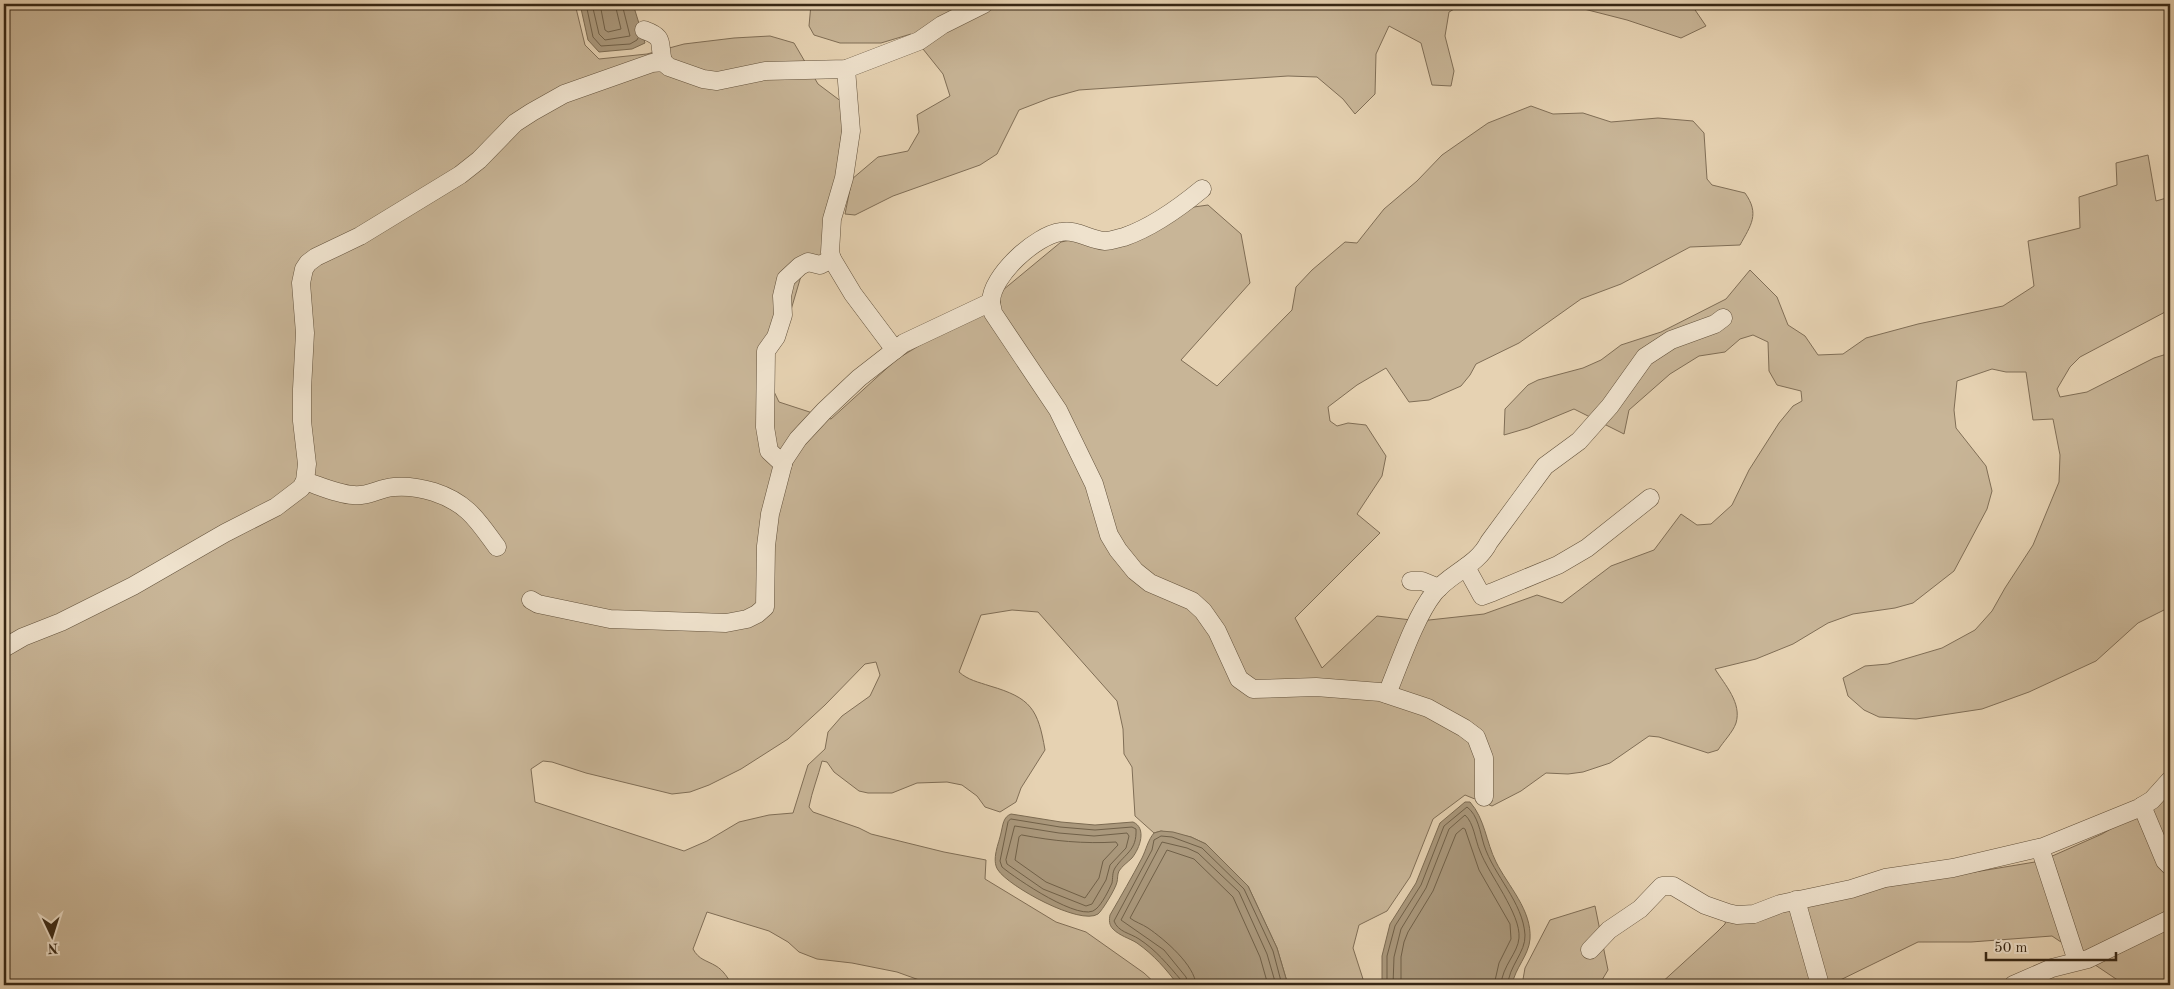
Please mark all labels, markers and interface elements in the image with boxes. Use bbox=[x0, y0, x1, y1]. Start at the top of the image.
north arrow bbox=[28, 912, 78, 962]
scale bar bbox=[1986, 929, 2116, 961]
text: N bbox=[47, 941, 59, 955]
text: 50 m bbox=[1994, 941, 2028, 956]

